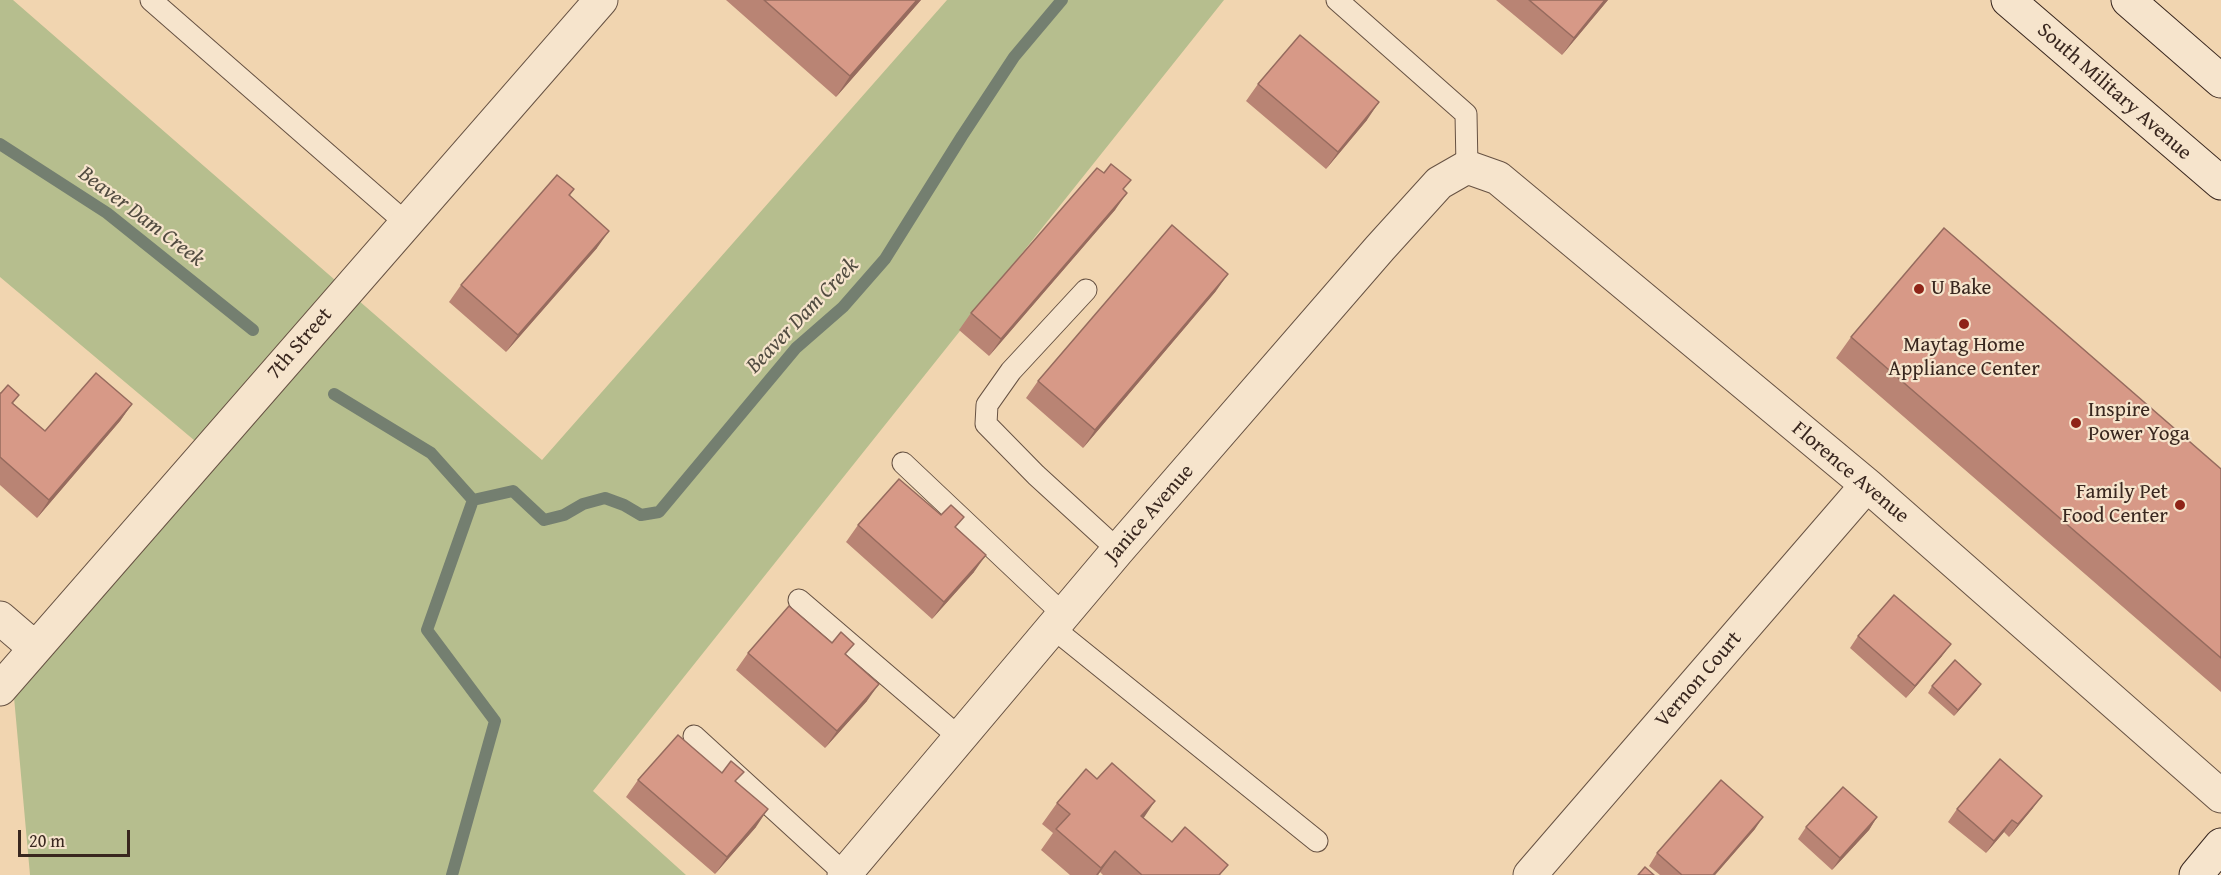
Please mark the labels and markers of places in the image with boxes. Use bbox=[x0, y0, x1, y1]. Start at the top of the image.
place label: U Bake bbox=[1931, 276, 1991, 302]
marker: U Bake bbox=[1912, 282, 1926, 296]
marker: Maytag Home Appliance Center bbox=[1957, 317, 1971, 331]
place label: Maytag Home Appliance Center bbox=[1888, 333, 2040, 383]
place label: Inspire Power Yoga bbox=[2088, 398, 2190, 448]
marker: Inspire Power Yoga bbox=[2069, 416, 2083, 430]
place label: Family Pet Food Center bbox=[2062, 480, 2168, 530]
marker: Family Pet Food Center bbox=[2173, 498, 2187, 512]

